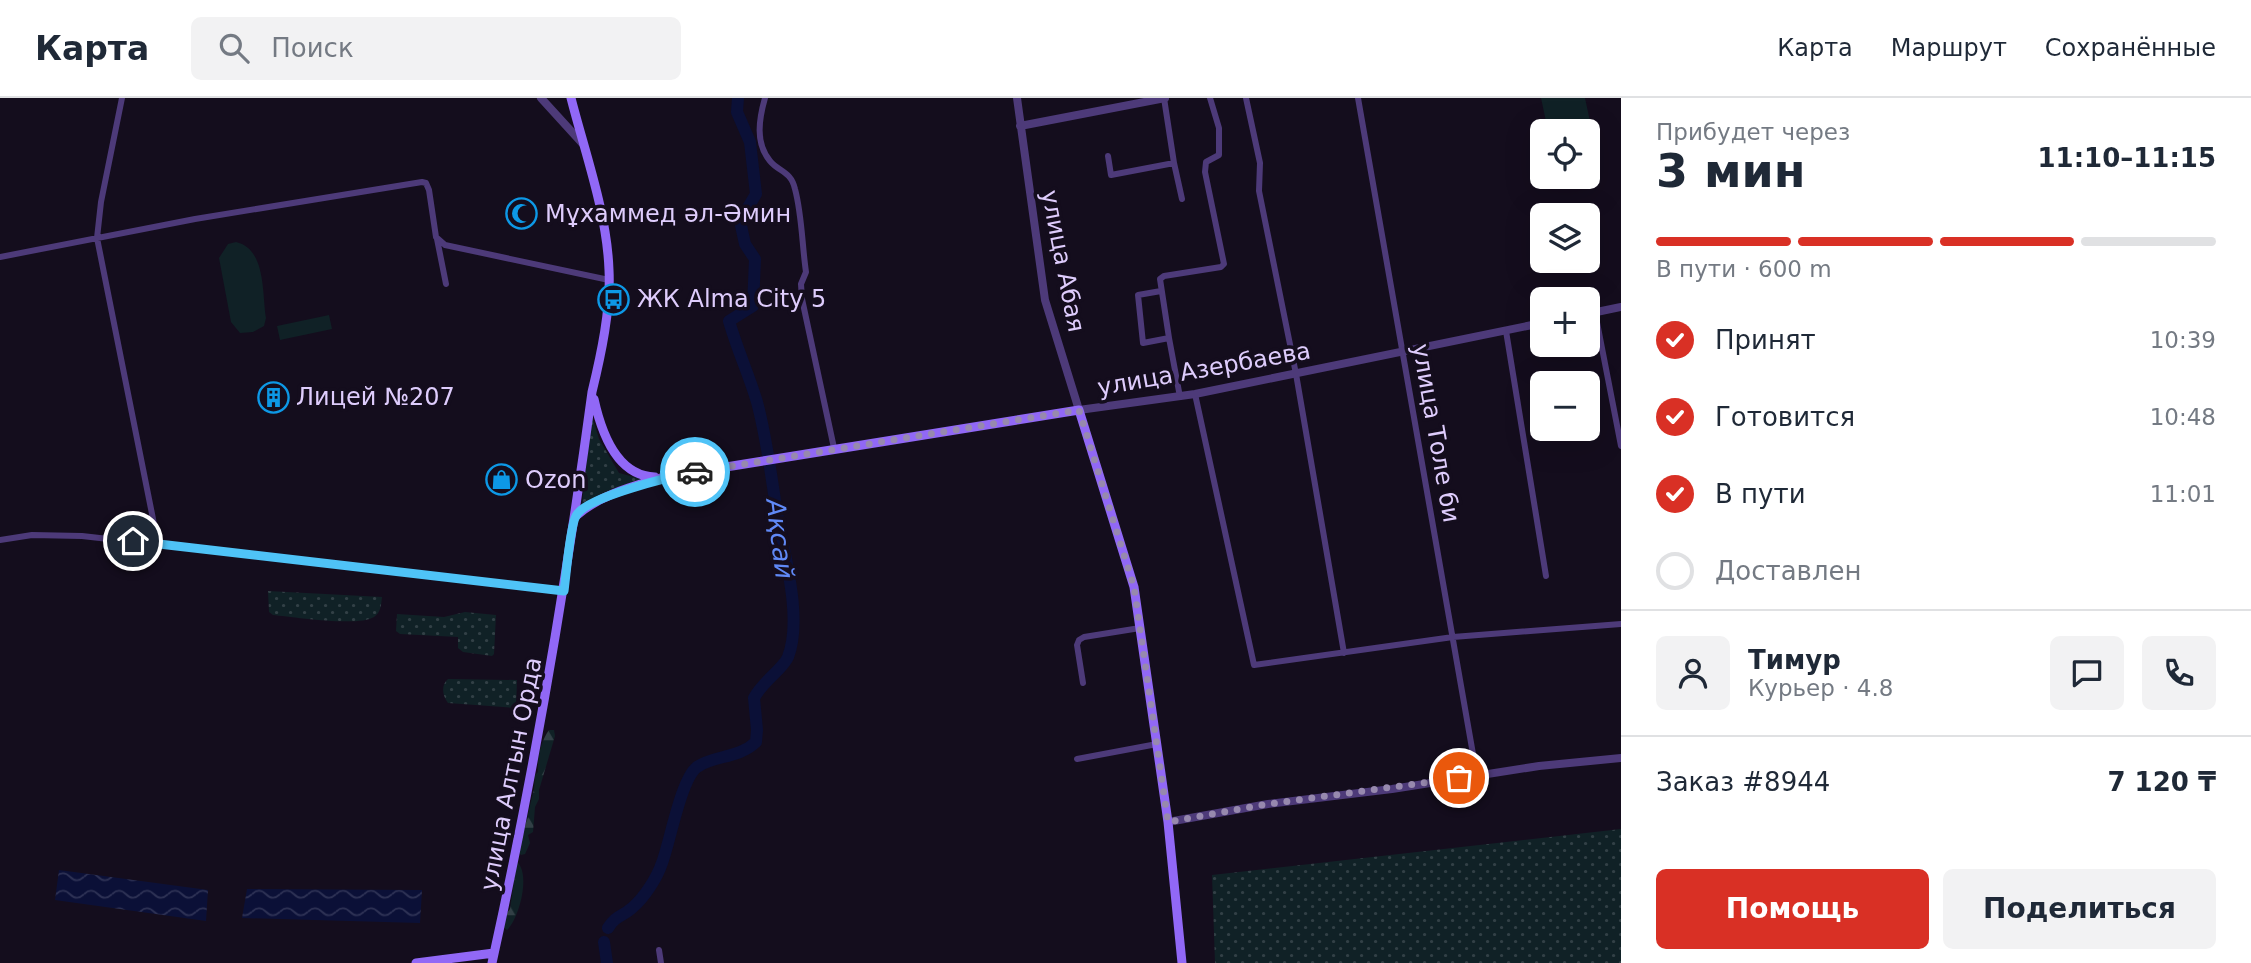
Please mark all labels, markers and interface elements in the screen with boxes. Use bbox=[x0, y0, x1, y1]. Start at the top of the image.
search box bbox=[191, 17, 681, 80]
text: Карта bbox=[35, 29, 149, 68]
icon: search bbox=[215, 29, 253, 67]
text: Поиск bbox=[271, 33, 354, 63]
text: Карта bbox=[1777, 34, 1853, 62]
text: Маршрут bbox=[1891, 34, 2007, 62]
text: Сохранённые bbox=[2045, 34, 2216, 62]
map controls bbox=[1530, 119, 1600, 441]
button: locate bbox=[1530, 119, 1600, 189]
text: Прибудет через bbox=[1656, 119, 1850, 145]
text: 11:10–11:15 bbox=[2037, 143, 2216, 173]
text: 3 мин bbox=[1656, 144, 1806, 198]
street label: улица Абая bbox=[1036, 188, 1090, 334]
mosque icon: Мұхаммед әл-Әмин bbox=[505, 197, 539, 231]
place label: Мұхаммед әл-Әмин bbox=[545, 200, 791, 228]
button: layers bbox=[1530, 203, 1600, 273]
text: В пути · 600 m bbox=[1656, 256, 1832, 282]
bus stop icon: ЖК Alma City 5 bbox=[597, 282, 631, 316]
place label: ЖК Alma City 5 bbox=[637, 285, 826, 313]
button: + bbox=[1530, 287, 1600, 357]
icon: check bbox=[1656, 321, 1694, 359]
text: Принят bbox=[1715, 325, 1816, 355]
text: 10:39 bbox=[2150, 327, 2216, 353]
street label: улица Азербаева bbox=[1095, 336, 1313, 402]
street label: улица Толе би bbox=[1406, 341, 1466, 525]
button: − bbox=[1530, 371, 1600, 441]
building icon: Лицей №207 bbox=[256, 380, 290, 414]
place label: Лицей №207 bbox=[296, 383, 455, 411]
icon: check bbox=[1656, 398, 1694, 436]
text: Готовится bbox=[1715, 402, 1855, 432]
text: 10:48 bbox=[2150, 404, 2216, 430]
courier bbox=[660, 437, 730, 507]
icon: car bbox=[676, 453, 714, 491]
shop icon: Ozon bbox=[485, 463, 519, 497]
place label: Ozon bbox=[525, 466, 586, 494]
icon: check bbox=[1656, 475, 1694, 513]
text: В пути bbox=[1715, 479, 1806, 509]
text: 11:01 bbox=[2150, 481, 2216, 507]
water label: Ақсай bbox=[760, 495, 800, 581]
pin bbox=[103, 511, 163, 571]
icon: home bbox=[114, 522, 152, 560]
text: Доставлен bbox=[1715, 556, 1862, 586]
button: person bbox=[1656, 636, 1730, 710]
button: chat bbox=[2050, 636, 2124, 710]
button: phone bbox=[2142, 636, 2216, 710]
text: Тимур bbox=[1748, 645, 1841, 675]
street label: улица Алтын Орда bbox=[475, 655, 547, 893]
text: Курьер · 4.8 bbox=[1748, 675, 1893, 701]
pin bbox=[1429, 748, 1489, 808]
icon: bag bbox=[1440, 759, 1478, 797]
text: Заказ #8944 bbox=[1656, 767, 1830, 797]
text: 7 120 ₸ bbox=[2107, 767, 2216, 797]
button: Помощь bbox=[1656, 869, 1929, 949]
button: Поделиться bbox=[1943, 869, 2216, 949]

